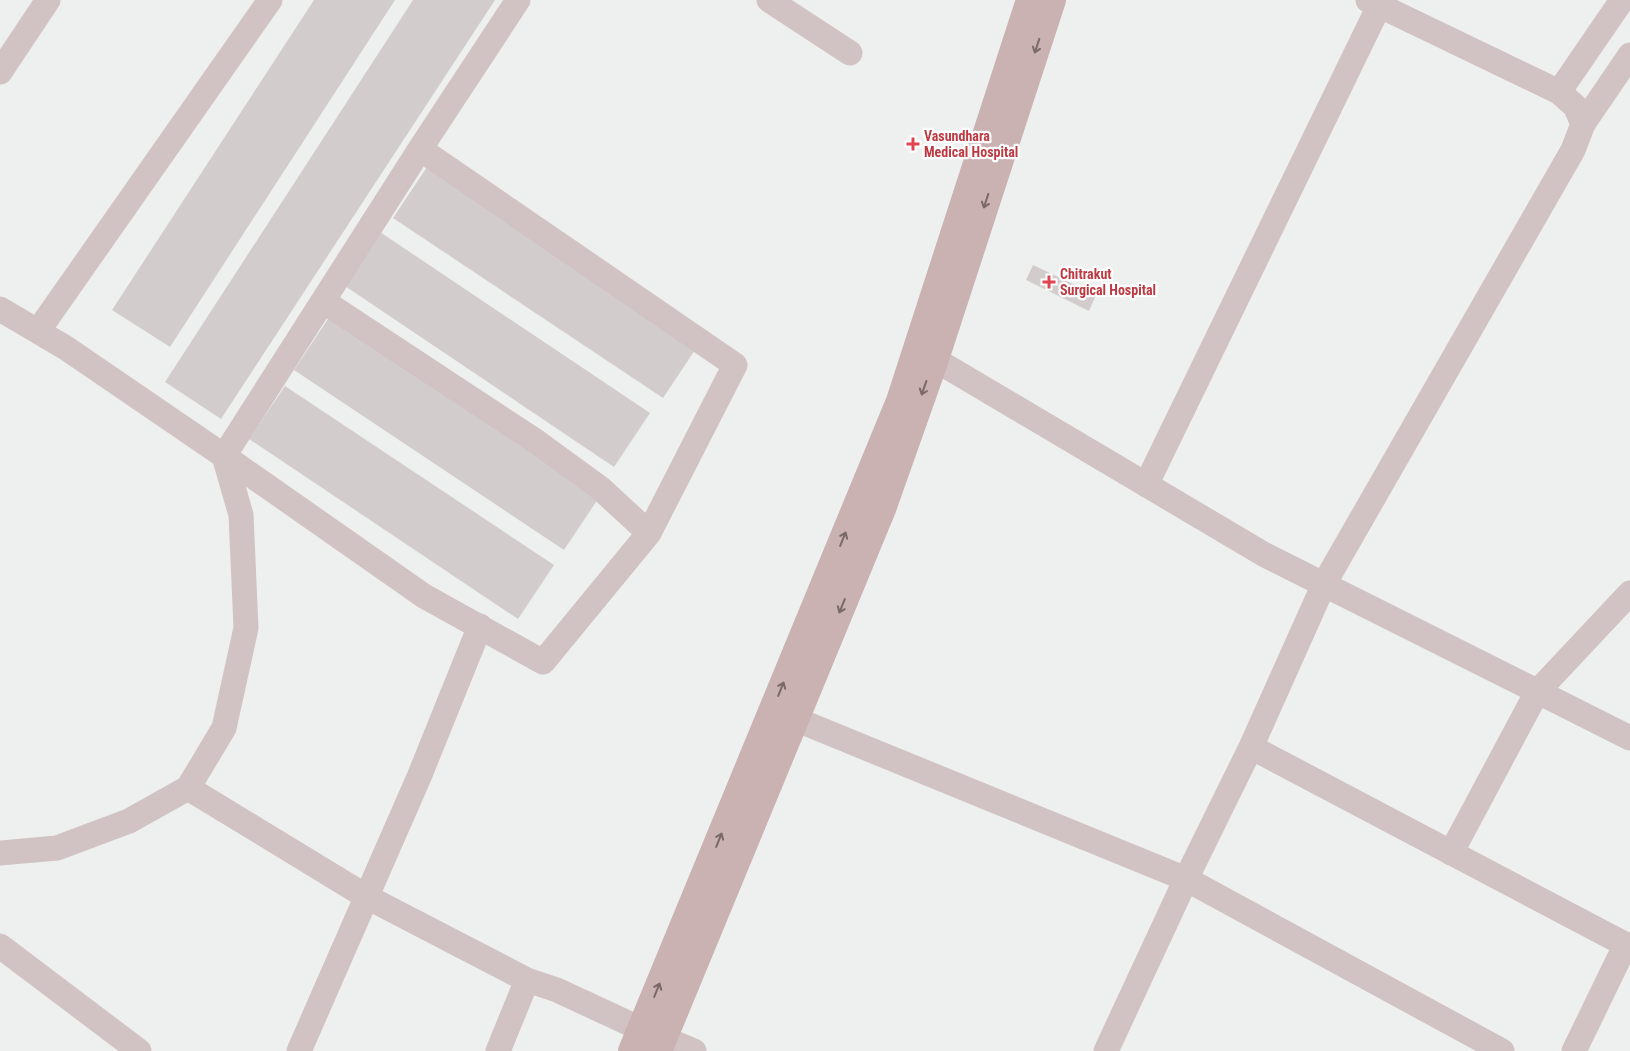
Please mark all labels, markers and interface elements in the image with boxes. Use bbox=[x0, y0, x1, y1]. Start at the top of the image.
one-way arrow bbox=[1032, 38, 1041, 54]
place label: Vasundhara Medical Hospital bbox=[924, 128, 1018, 160]
marker: Vasundhara Medical Hospital bbox=[906, 137, 920, 151]
one-way arrow bbox=[981, 192, 990, 208]
place label: Chitrakut Surgical Hospital bbox=[1060, 266, 1156, 298]
marker: Chitrakut Surgical Hospital bbox=[1042, 275, 1056, 289]
one-way arrow bbox=[919, 380, 928, 395]
one-way arrow bbox=[839, 532, 848, 547]
one-way arrow bbox=[837, 598, 846, 613]
one-way arrow bbox=[777, 682, 786, 697]
one-way arrow bbox=[715, 832, 724, 848]
one-way arrow bbox=[653, 983, 662, 998]

